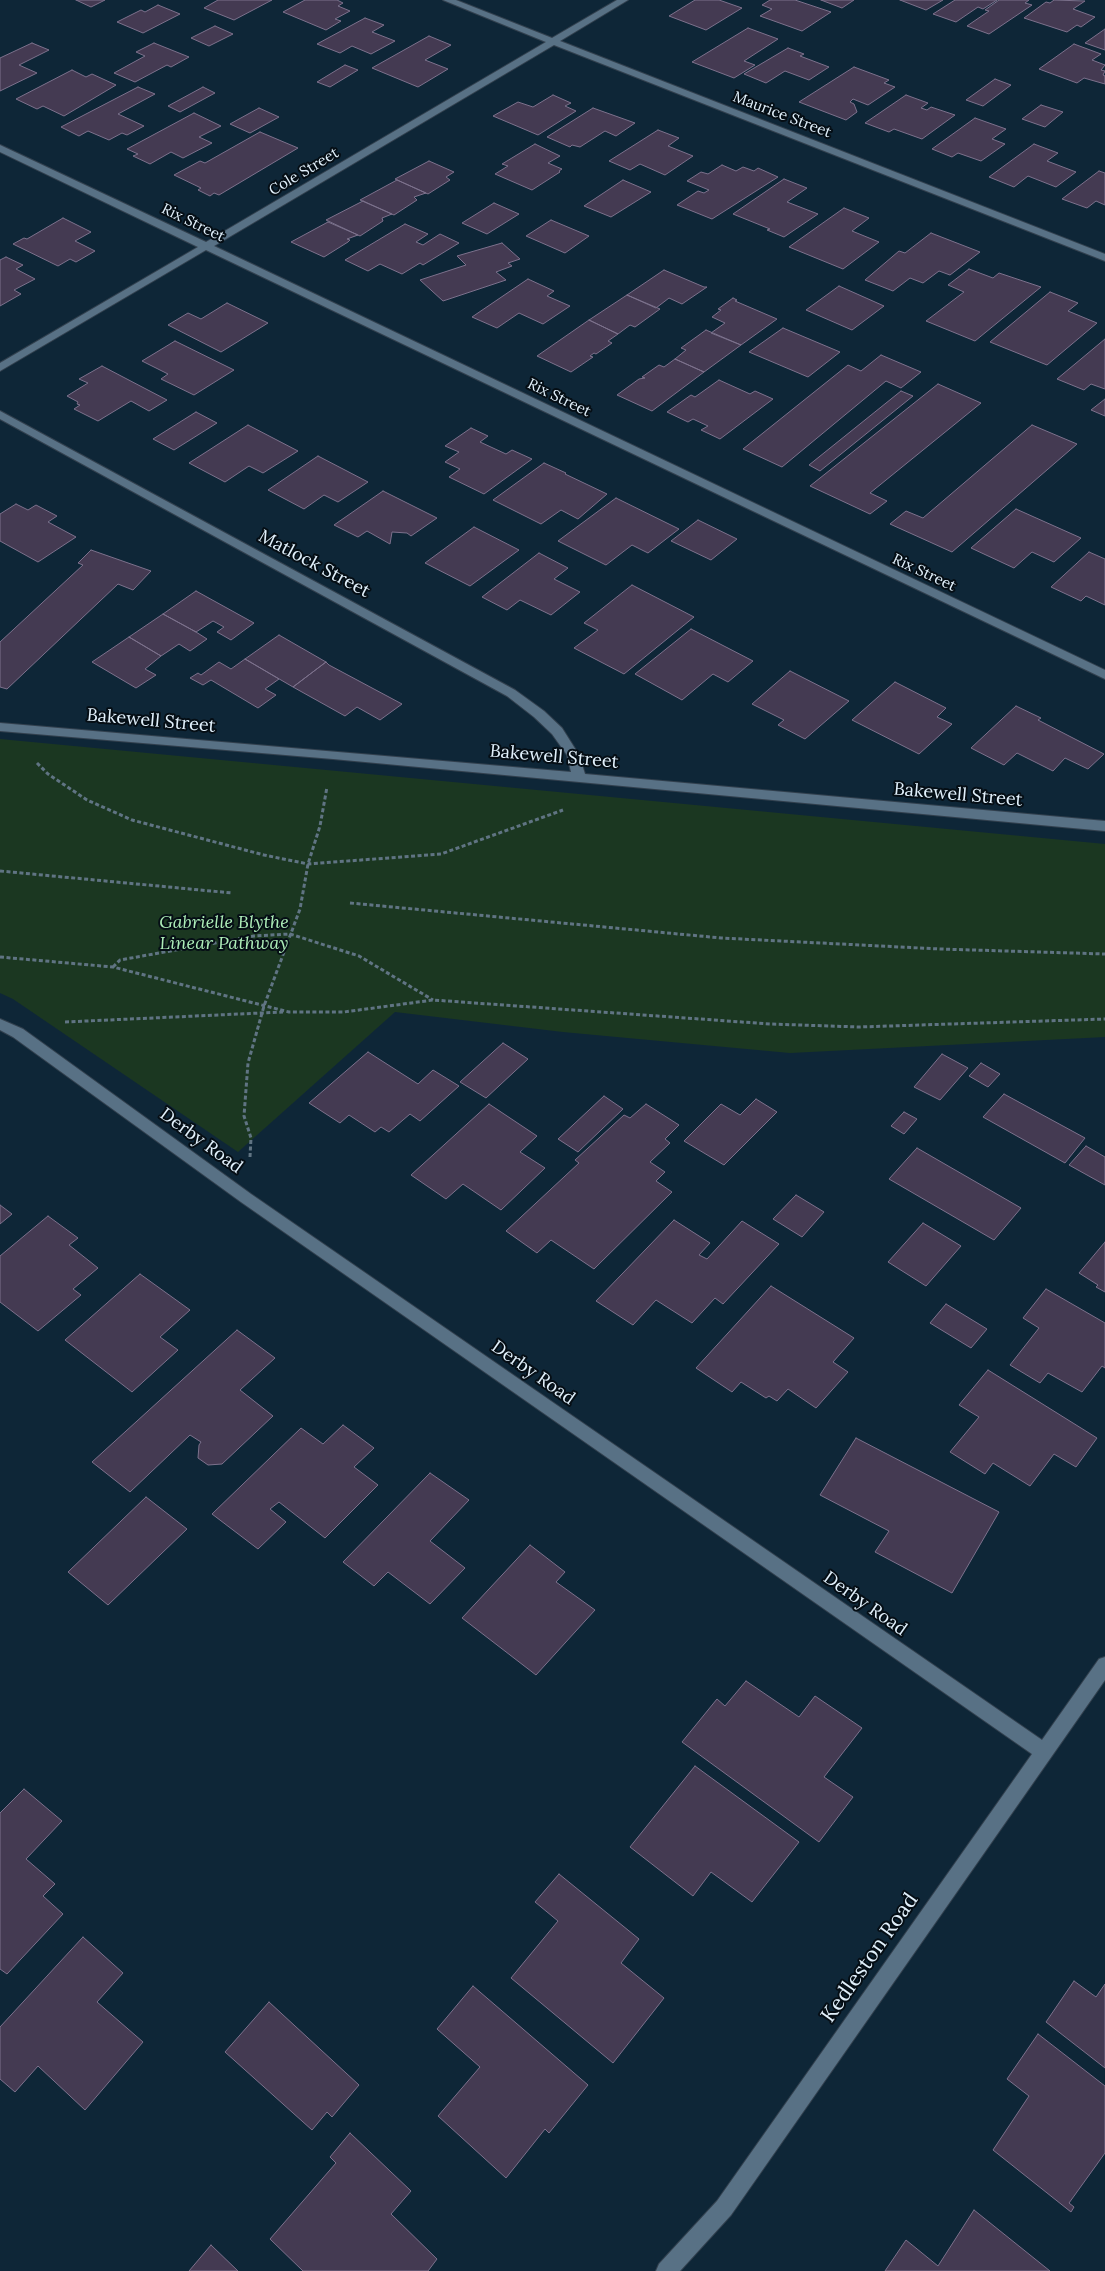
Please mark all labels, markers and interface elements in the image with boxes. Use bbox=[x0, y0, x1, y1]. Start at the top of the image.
street label: Maurice Street bbox=[730, 88, 834, 142]
street label: Cole Street bbox=[266, 144, 342, 200]
street label: Rix Street bbox=[158, 200, 228, 246]
street label: Rix Street bbox=[524, 375, 594, 421]
street label: Matlock Street bbox=[255, 526, 373, 602]
street label: Rix Street bbox=[889, 550, 959, 596]
street label: Bakewell Street bbox=[86, 705, 216, 737]
street label: Bakewell Street bbox=[489, 741, 619, 773]
street label: Bakewell Street bbox=[893, 779, 1023, 811]
park label: Gabrielle Blythe Linear Pathway bbox=[159, 912, 289, 954]
street label: Derby Road bbox=[155, 1104, 247, 1178]
street label: Derby Road bbox=[487, 1336, 579, 1410]
street label: Derby Road bbox=[819, 1567, 911, 1641]
street label: Kedleston Road bbox=[816, 1888, 924, 2028]

